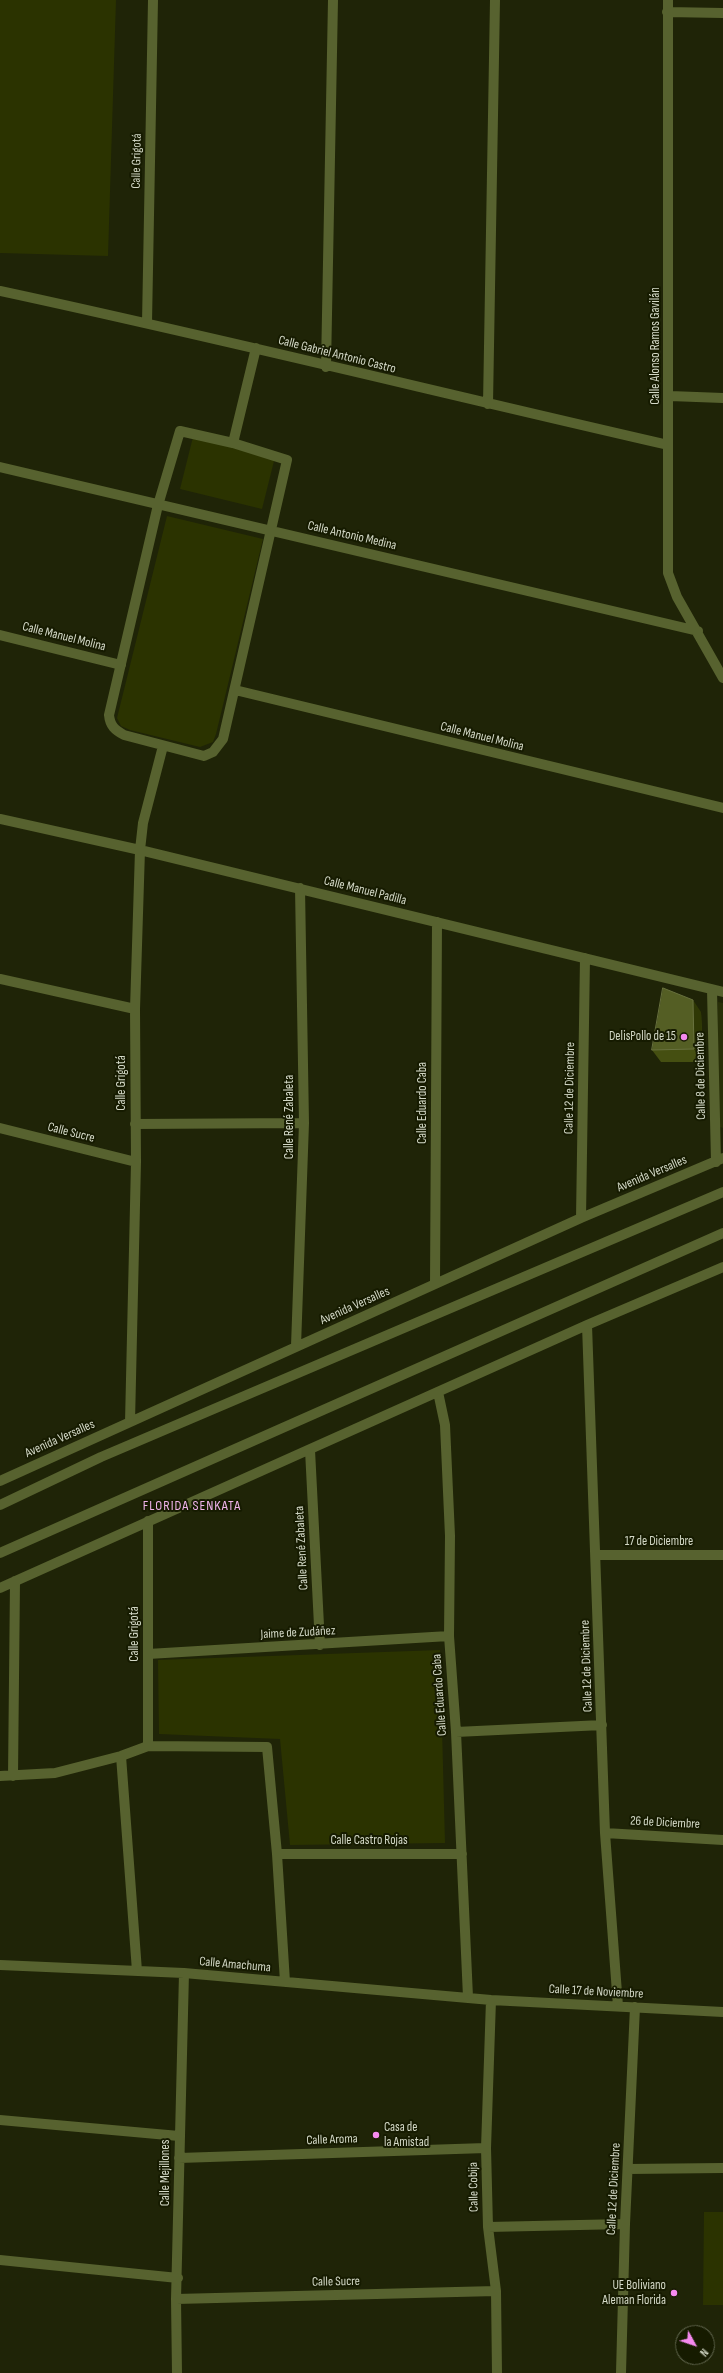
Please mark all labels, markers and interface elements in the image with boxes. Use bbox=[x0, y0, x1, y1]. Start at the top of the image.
street label: Calle Grigotá bbox=[129, 133, 145, 189]
street label: Calle Alonso Ramos Gavilán bbox=[648, 287, 664, 405]
street label: Calle Gabriel Antonio Castro bbox=[277, 333, 397, 377]
street label: Calle Antonio Medina bbox=[306, 518, 398, 554]
street label: Calle Manuel Molina bbox=[21, 619, 107, 655]
street label: Calle Manuel Molina bbox=[439, 719, 525, 755]
street label: Calle Manuel Padilla bbox=[322, 873, 408, 909]
place label: DelisPollo de 15 bbox=[609, 1029, 676, 1045]
marker: DelisPollo de 15 bbox=[679, 1032, 689, 1042]
street label: Calle 8 de Diciembre bbox=[692, 1032, 710, 1120]
street label: Calle 12 de Diciembre bbox=[561, 1042, 579, 1134]
street label: Calle Grigotá bbox=[114, 1055, 130, 1111]
street label: Calle Eduardo Caba bbox=[415, 1062, 431, 1144]
street label: Calle René Zabaleta bbox=[282, 1075, 298, 1159]
street label: Calle Sucre bbox=[46, 1120, 96, 1146]
street label: Avenida Versalles bbox=[615, 1152, 689, 1196]
street label: Avenida Versalles bbox=[318, 1284, 392, 1328]
street label: Avenida Versalles bbox=[23, 1417, 97, 1461]
district label: FLORIDA SENKATA bbox=[143, 1498, 241, 1514]
street label: Calle René Zabaleta bbox=[292, 1506, 312, 1590]
street label: 17 de Diciembre bbox=[625, 1534, 693, 1550]
street label: Calle Grigotá bbox=[127, 1606, 143, 1662]
street label: Calle 12 de Diciembre bbox=[578, 1620, 596, 1712]
street label: Jaime de Zudáñez bbox=[260, 1623, 336, 1643]
street label: Calle Eduardo Caba bbox=[429, 1653, 451, 1737]
street label: 26 de Diciembre bbox=[630, 1813, 700, 1833]
street label: Calle Castro Rojas bbox=[330, 1833, 408, 1849]
street label: Calle Amachuma bbox=[198, 1954, 272, 1976]
street label: Calle 17 de Noviembre bbox=[548, 1982, 644, 2002]
place label: Casa de la Amistad bbox=[384, 2120, 429, 2151]
marker: Casa de la Amistad bbox=[371, 2130, 381, 2140]
street label: Calle Aroma bbox=[306, 2131, 358, 2149]
street label: Calle Mejillones bbox=[158, 2140, 174, 2206]
street label: Calle 12 de Diciembre bbox=[604, 2143, 624, 2235]
street label: Calle Cobija bbox=[466, 2162, 482, 2212]
street label: Calle Sucre bbox=[312, 2274, 360, 2290]
place label: UE Boliviano Aleman Florida bbox=[602, 2278, 666, 2309]
marker: UE Boliviano Aleman Florida bbox=[669, 2288, 679, 2298]
north arrow bbox=[675, 2325, 715, 2365]
text: N bbox=[697, 2346, 711, 2359]

